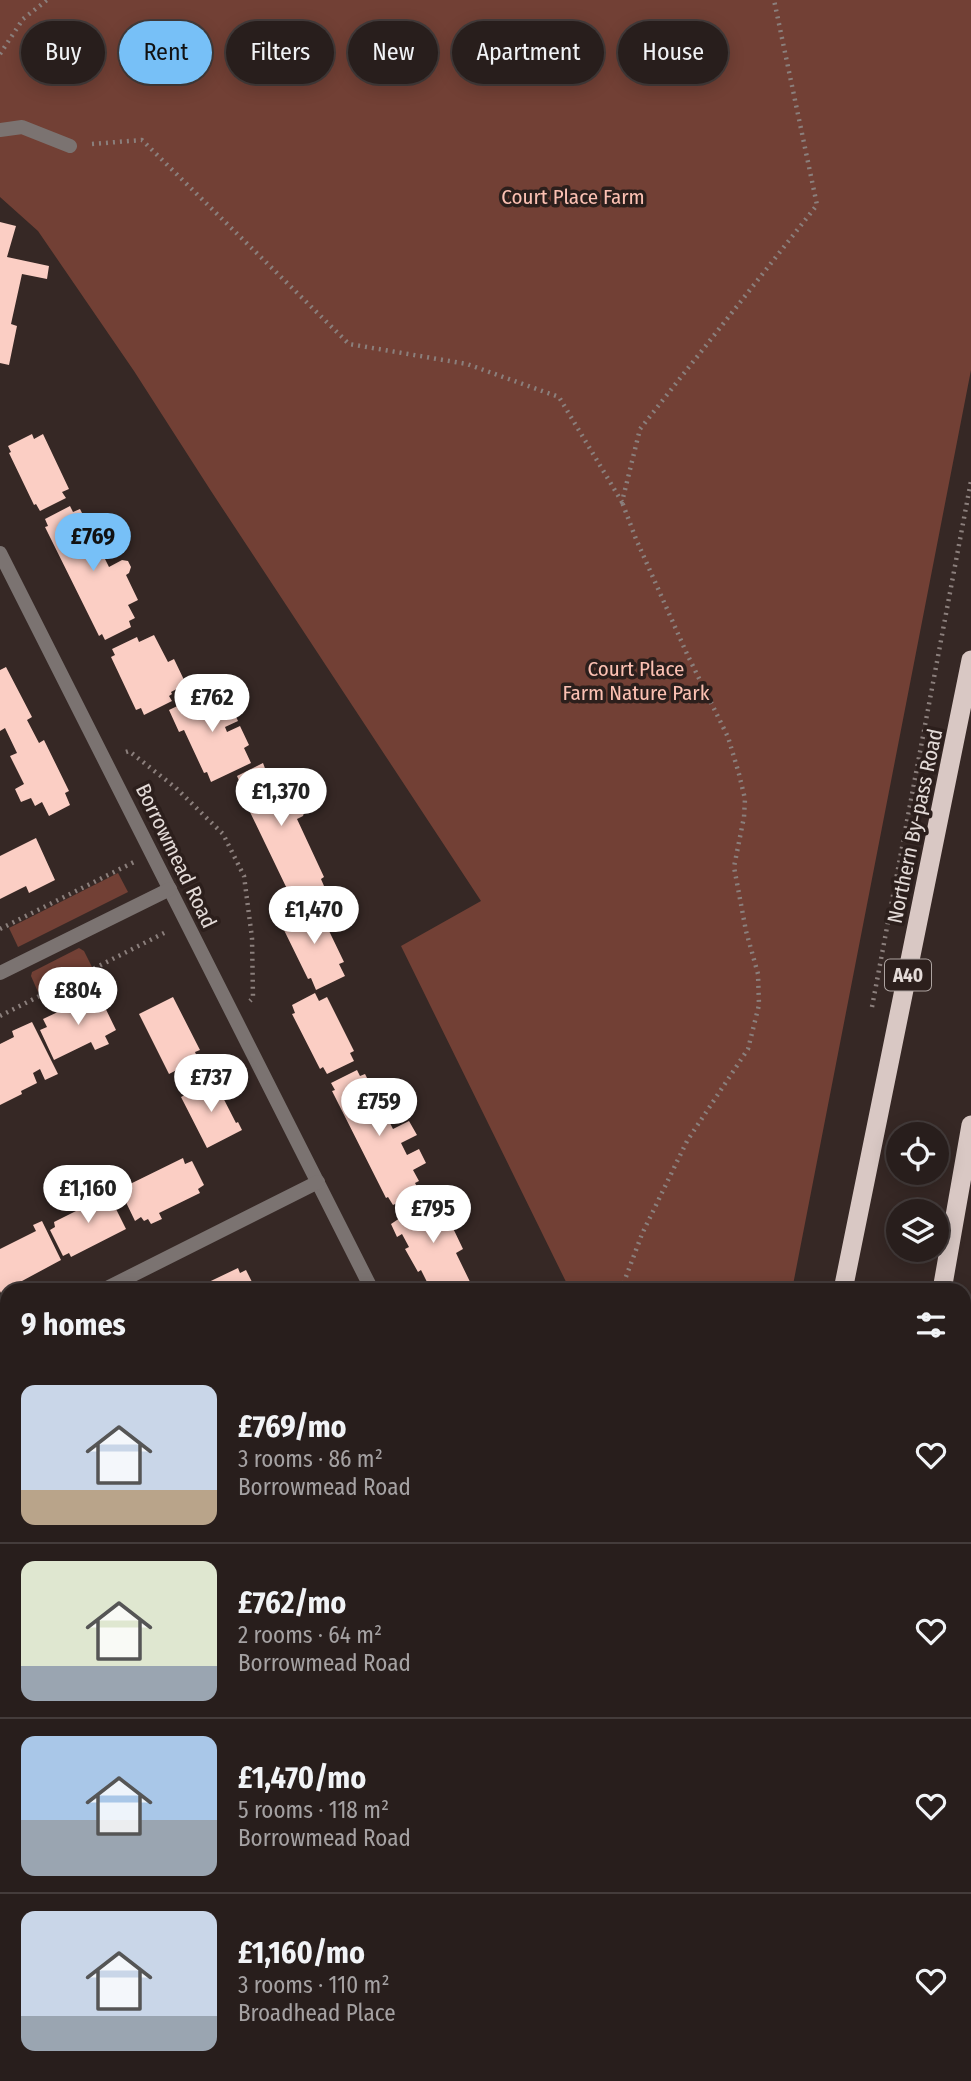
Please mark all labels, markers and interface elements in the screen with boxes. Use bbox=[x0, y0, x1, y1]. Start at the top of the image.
chip: Buy bbox=[21, 21, 105, 84]
chip: Rent bbox=[119, 21, 212, 84]
chip: Filters bbox=[226, 21, 334, 84]
chip: New bbox=[348, 21, 438, 84]
chip: Apartment bbox=[452, 21, 604, 84]
chip: House bbox=[618, 21, 728, 84]
park label: Court Place Farm bbox=[501, 184, 645, 210]
pin: £769 bbox=[52, 514, 134, 573]
text: £769 bbox=[71, 522, 115, 550]
park label: Court Place Farm Nature Park bbox=[563, 656, 710, 706]
pin: £762 bbox=[171, 674, 253, 734]
text: £762 bbox=[190, 683, 234, 711]
street label: Northern By-pass Road bbox=[882, 726, 948, 926]
pin: £1,370 bbox=[224, 768, 338, 828]
text: £1,370 bbox=[252, 777, 310, 805]
street label: Borrowmead Road bbox=[130, 779, 222, 933]
pin: £1,470 bbox=[257, 886, 371, 946]
text: £1,470 bbox=[285, 895, 343, 923]
road number: A40 bbox=[885, 959, 931, 990]
pin: £804 bbox=[37, 968, 119, 1027]
text: £804 bbox=[54, 976, 102, 1004]
pin: £737 bbox=[170, 1054, 252, 1114]
text: £737 bbox=[190, 1063, 232, 1091]
pin: £759 bbox=[338, 1078, 420, 1138]
text: £759 bbox=[357, 1087, 401, 1115]
map controls bbox=[886, 1122, 949, 1262]
button: locate bbox=[886, 1122, 949, 1185]
pin: £1,160 bbox=[31, 1166, 145, 1225]
text: £1,160 bbox=[59, 1174, 117, 1202]
pin: £795 bbox=[392, 1186, 474, 1245]
text: £795 bbox=[411, 1194, 455, 1222]
button: layers bbox=[886, 1199, 949, 1262]
icon: filters bbox=[912, 1306, 950, 1344]
text: 9 homes bbox=[21, 1307, 126, 1343]
text: £769/mo bbox=[238, 1409, 347, 1445]
icon: home bbox=[77, 1413, 161, 1497]
icon: heart bbox=[912, 1436, 950, 1474]
text: 3 rooms · 86 m² bbox=[238, 1445, 383, 1473]
text: Borrowmead Road bbox=[238, 1473, 411, 1501]
text: £762/mo bbox=[238, 1585, 346, 1621]
icon: home bbox=[77, 1589, 161, 1673]
icon: heart bbox=[912, 1612, 950, 1650]
text: 2 rooms · 64 m² bbox=[238, 1621, 382, 1649]
text: Borrowmead Road bbox=[238, 1649, 411, 1677]
text: £1,470/mo bbox=[238, 1760, 366, 1796]
icon: home bbox=[77, 1764, 161, 1848]
icon: heart bbox=[912, 1787, 950, 1825]
text: 5 rooms · 118 m² bbox=[238, 1796, 389, 1824]
text: Borrowmead Road bbox=[238, 1824, 411, 1852]
text: £1,160/mo bbox=[238, 1935, 365, 1971]
icon: home bbox=[77, 1939, 161, 2023]
icon: heart bbox=[912, 1962, 950, 2000]
text: 3 rooms · 110 m² bbox=[238, 1971, 389, 1999]
text: Broadhead Place bbox=[238, 1999, 396, 2027]

